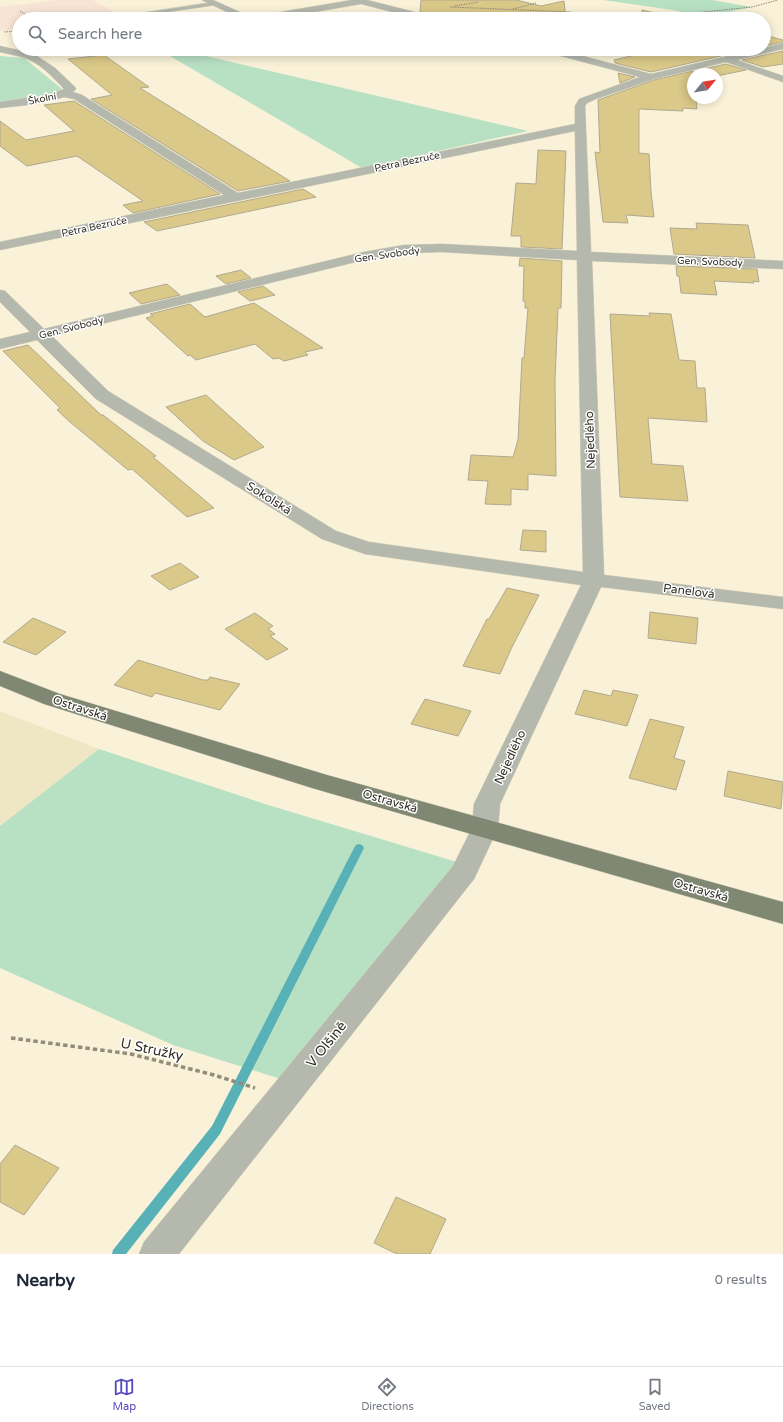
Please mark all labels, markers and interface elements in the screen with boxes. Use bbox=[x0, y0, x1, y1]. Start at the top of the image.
search box bbox=[12, 12, 771, 56]
icon: search bbox=[26, 23, 48, 45]
text: Search here bbox=[58, 25, 142, 43]
north arrow bbox=[687, 68, 723, 104]
street label: Školní bbox=[27, 90, 58, 108]
street label: Petra Bezruče bbox=[373, 149, 441, 175]
street label: Petra Bezruče bbox=[60, 214, 128, 240]
street label: Gen. Svobody bbox=[354, 244, 421, 266]
street label: Gen. Svobody bbox=[677, 255, 744, 269]
street label: Gen. Svobody bbox=[38, 314, 105, 342]
street label: Nejedlého bbox=[582, 411, 598, 469]
street label: Sokolská bbox=[244, 479, 294, 517]
street label: Panelová bbox=[662, 581, 716, 601]
street label: Ostravská bbox=[51, 693, 109, 723]
street label: Nejedlého bbox=[491, 728, 529, 786]
street label: Ostravská bbox=[361, 786, 419, 816]
street label: Ostravská bbox=[672, 875, 730, 905]
street label: V Olšině bbox=[303, 1018, 350, 1071]
street label: U Stružky bbox=[119, 1035, 185, 1065]
text: Nearby bbox=[16, 1270, 75, 1291]
text: 0 results bbox=[715, 1272, 767, 1288]
tab: Map bbox=[112, 1376, 136, 1413]
tab: Directions bbox=[361, 1376, 414, 1413]
tab: Saved bbox=[639, 1376, 671, 1413]

